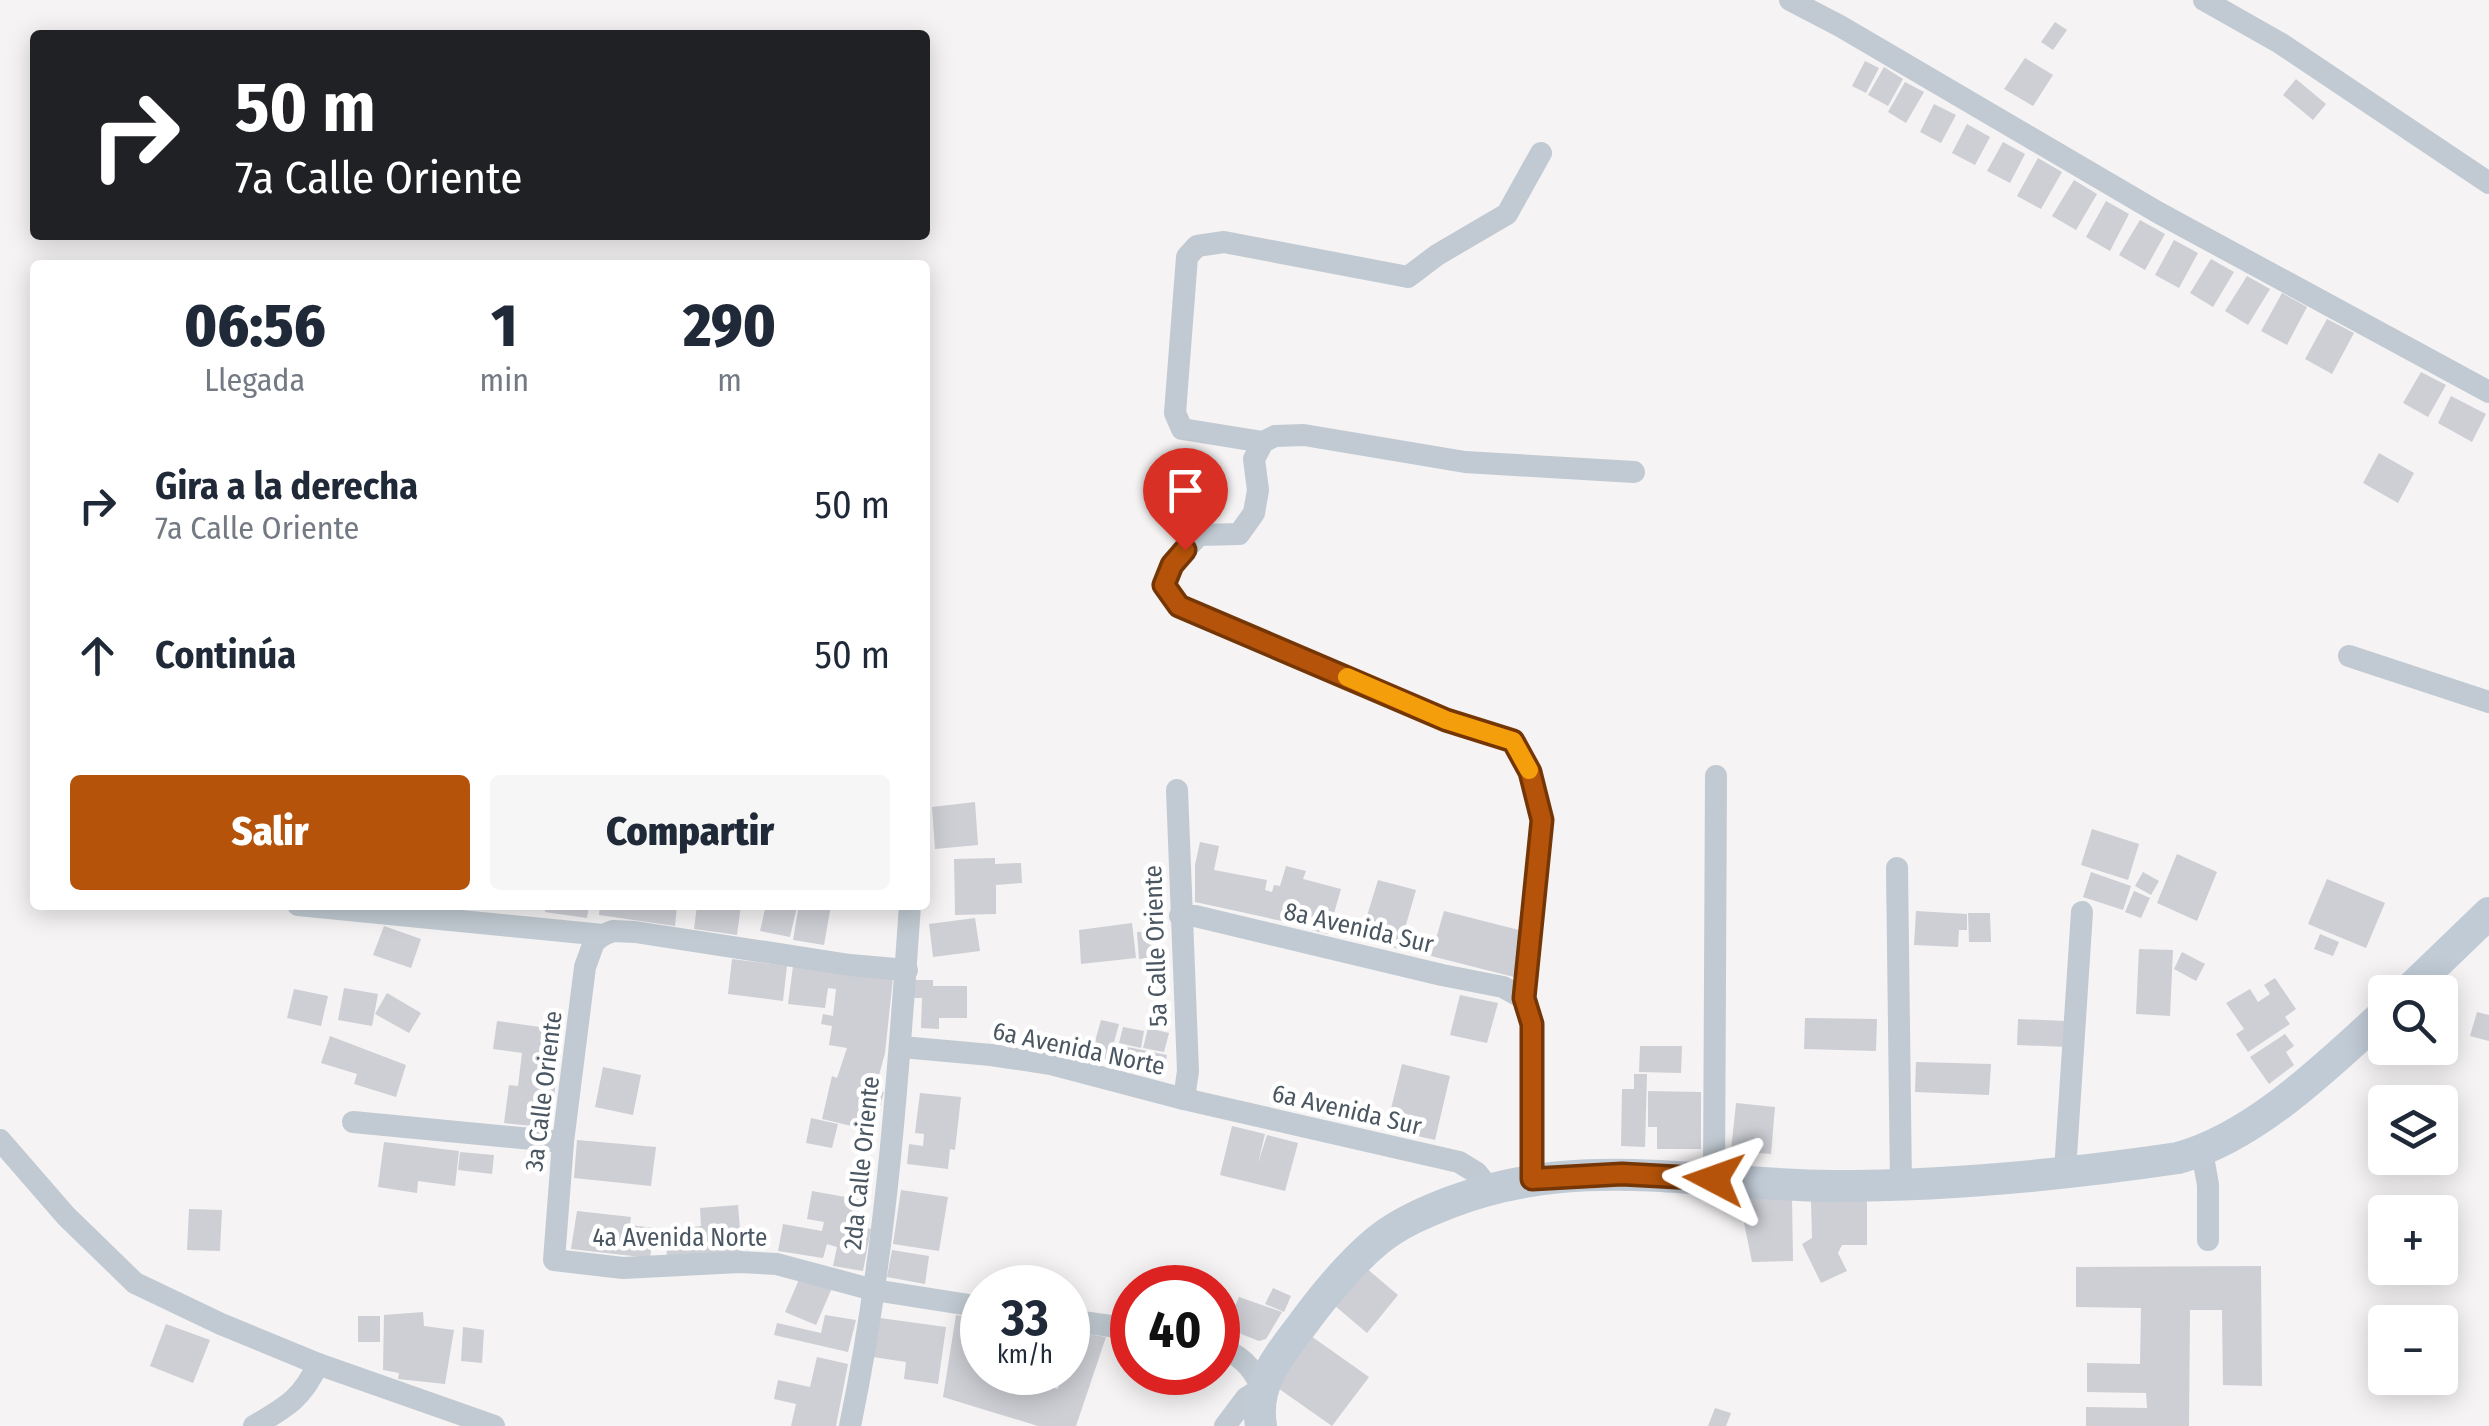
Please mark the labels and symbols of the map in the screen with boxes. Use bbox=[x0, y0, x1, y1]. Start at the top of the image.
pin bbox=[1143, 448, 1228, 551]
street label: 5a Calle Oriente bbox=[1138, 865, 1174, 1027]
street label: 8a Avenida Sur bbox=[1281, 896, 1437, 960]
street label: 3a Calle Oriente bbox=[519, 1009, 569, 1173]
street label: 6a Avenida Norte bbox=[990, 1016, 1168, 1082]
street label: 2da Calle Oriente bbox=[838, 1075, 886, 1251]
street label: 6a Avenida Sur bbox=[1269, 1078, 1425, 1142]
position arrow bbox=[1662, 1127, 1766, 1231]
street label: 4a Avenida Norte bbox=[593, 1223, 767, 1253]
speed limit sign: 40 bbox=[1110, 1265, 1240, 1395]

